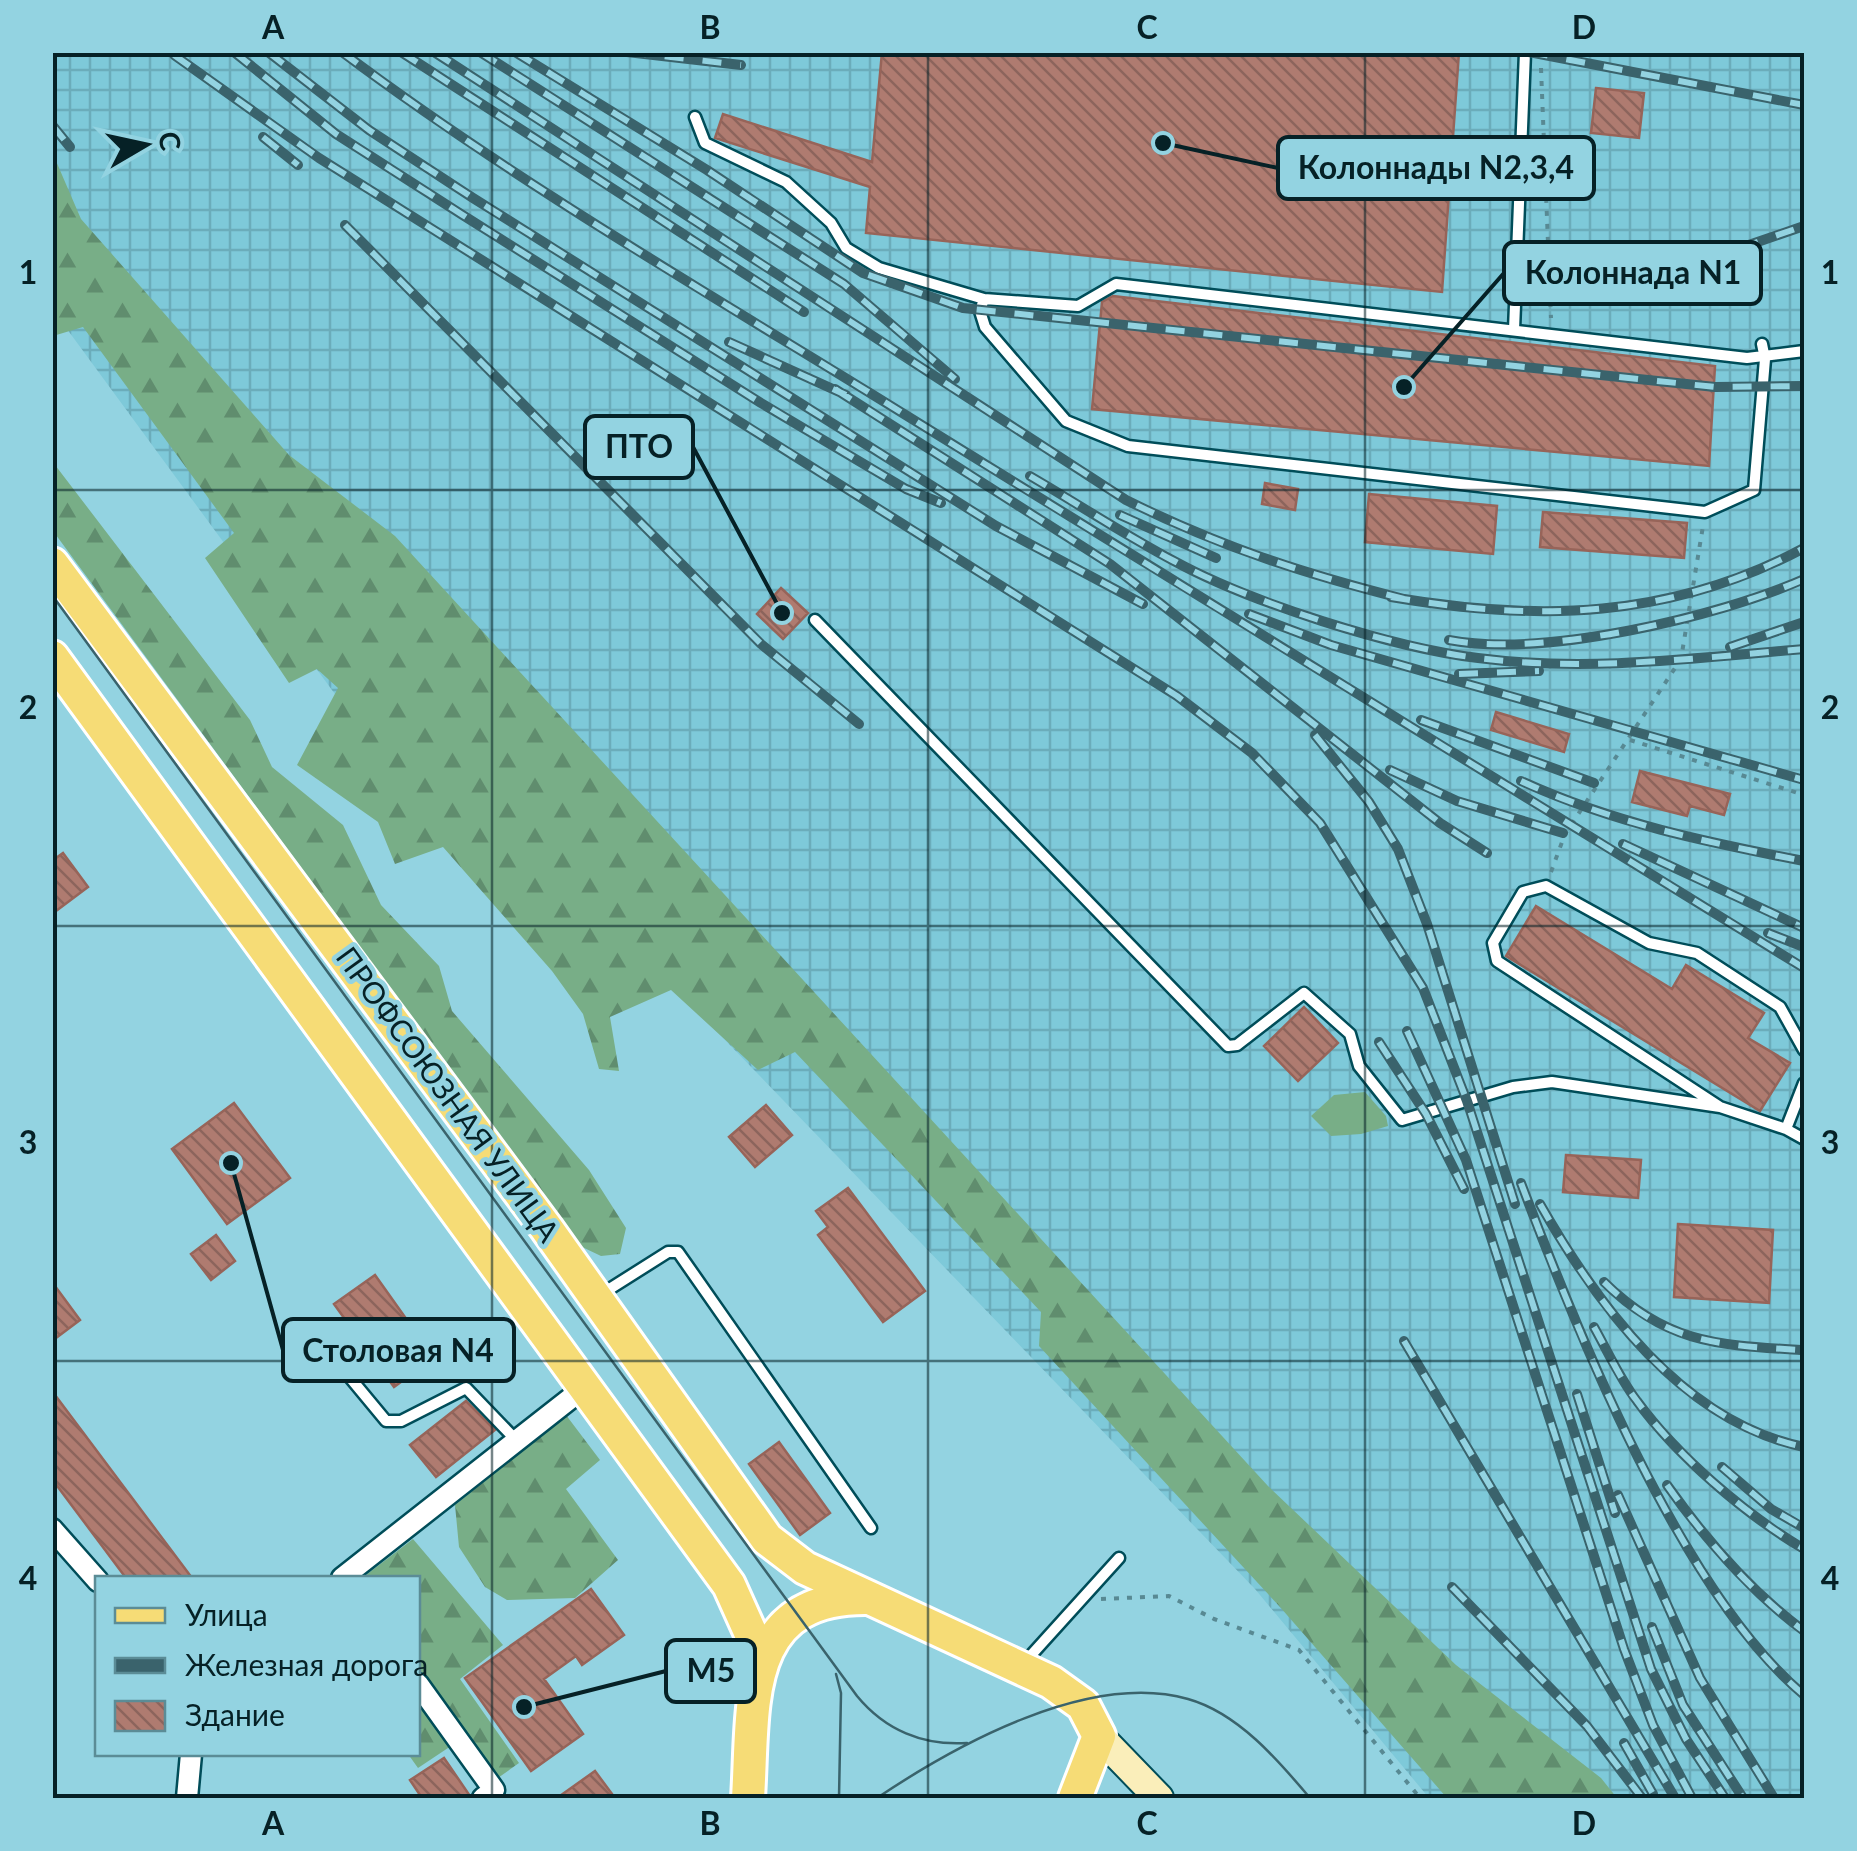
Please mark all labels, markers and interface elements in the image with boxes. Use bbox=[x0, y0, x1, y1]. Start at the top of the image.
text: A bbox=[261, 7, 285, 46]
text: B bbox=[699, 7, 721, 46]
text: C bbox=[1136, 7, 1158, 46]
text: D bbox=[1572, 7, 1596, 46]
north arrow bbox=[95, 95, 195, 195]
text: С bbox=[152, 129, 189, 153]
callout: Колоннады N2,3,4 bbox=[1278, 137, 1594, 199]
text: Колоннады N2,3,4 bbox=[1298, 147, 1574, 186]
callout: Колоннада N1 bbox=[1504, 242, 1761, 304]
text: 1 bbox=[19, 252, 37, 291]
text: Колоннада N1 bbox=[1525, 252, 1741, 291]
text: 1 bbox=[1821, 252, 1839, 291]
callout: ПТО bbox=[585, 416, 693, 478]
text: ПТО bbox=[605, 426, 673, 465]
text: 2 bbox=[19, 687, 37, 726]
text: 2 bbox=[1821, 687, 1839, 726]
street label: ПРОФСОЮЗНАЯ УЛИЦА bbox=[330, 939, 568, 1249]
text: 3 bbox=[19, 1122, 37, 1161]
text: 3 bbox=[1821, 1122, 1839, 1161]
callout: Столовая N4 bbox=[283, 1319, 514, 1381]
text: Столовая N4 bbox=[302, 1330, 494, 1369]
text: 4 bbox=[19, 1558, 37, 1597]
text: 4 bbox=[1821, 1558, 1839, 1597]
legend bbox=[95, 1576, 420, 1756]
text: Улица bbox=[185, 1596, 268, 1632]
callout: М5 bbox=[666, 1640, 755, 1702]
text: Железная дорога bbox=[185, 1646, 428, 1682]
text: М5 bbox=[687, 1650, 735, 1689]
text: Здание bbox=[185, 1696, 285, 1732]
text: A bbox=[261, 1803, 285, 1842]
text: B bbox=[699, 1803, 721, 1842]
text: C bbox=[1136, 1803, 1158, 1842]
text: D bbox=[1572, 1803, 1596, 1842]

